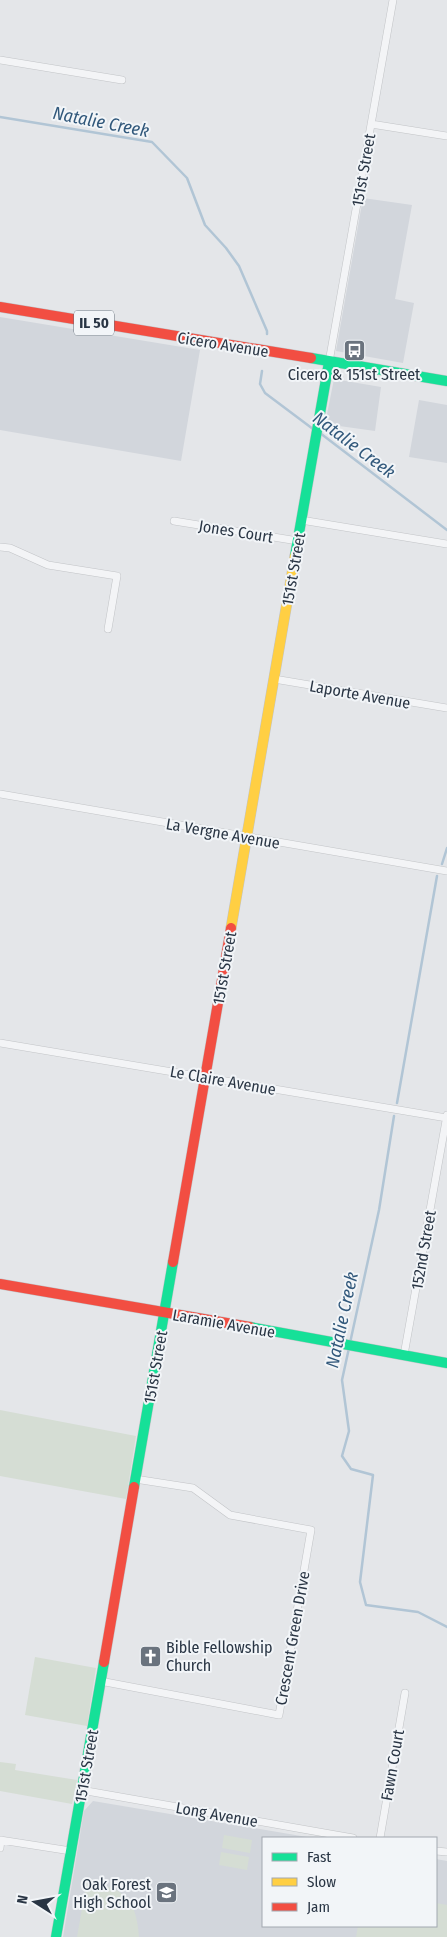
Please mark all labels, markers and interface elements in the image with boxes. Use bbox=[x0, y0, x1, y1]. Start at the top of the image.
water label: Natalie Creek bbox=[51, 102, 151, 142]
street label: 151st Street bbox=[348, 131, 379, 208]
road number: IL 50 bbox=[74, 310, 114, 336]
street label: Cicero Avenue bbox=[176, 328, 270, 361]
bus stop icon: Cicero & 151st Street bbox=[342, 338, 366, 362]
place label: Cicero & 151st Street bbox=[288, 365, 421, 384]
water label: Natalie Creek bbox=[308, 407, 400, 483]
street label: Jones Court bbox=[197, 516, 275, 547]
street label: 151st Street bbox=[278, 530, 309, 607]
street label: Laporte Avenue bbox=[308, 676, 412, 713]
street label: La Vergne Avenue bbox=[164, 814, 281, 853]
street label: 151st Street bbox=[209, 929, 240, 1006]
street label: Le Claire Avenue bbox=[168, 1062, 277, 1099]
street label: 152nd Street bbox=[407, 1208, 440, 1291]
water label: Natalie Creek bbox=[321, 1270, 363, 1370]
street label: Laramie Avenue bbox=[171, 1305, 277, 1342]
street label: 151st Street bbox=[140, 1328, 171, 1405]
street label: Crescent Green Drive bbox=[271, 1569, 314, 1707]
place label: Bible Fellowship Church bbox=[166, 1638, 273, 1675]
church icon: Bible Fellowship Church bbox=[138, 1644, 162, 1668]
street label: 151st Street bbox=[71, 1727, 102, 1804]
street label: Fawn Court bbox=[377, 1727, 408, 1802]
street label: Long Avenue bbox=[174, 1798, 259, 1831]
legend bbox=[262, 1837, 437, 1927]
text: Fast bbox=[307, 1848, 331, 1866]
text: Slow bbox=[307, 1873, 336, 1891]
place label: Oak Forest High School bbox=[73, 1875, 152, 1912]
north arrow bbox=[10, 1877, 60, 1927]
school or university icon: Oak Forest High School bbox=[155, 1881, 179, 1905]
text: N bbox=[14, 1894, 32, 1905]
text: Jam bbox=[307, 1898, 330, 1916]

